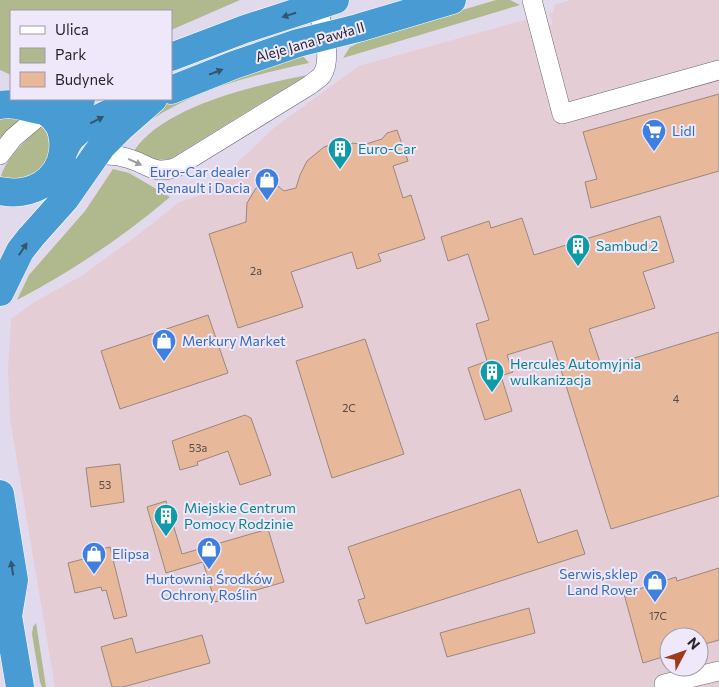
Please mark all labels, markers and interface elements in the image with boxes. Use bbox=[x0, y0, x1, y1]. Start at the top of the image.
legend bbox=[10, 10, 172, 100]
one-way arrow bbox=[281, 11, 296, 19]
street label: Aleje Jana Pawła II bbox=[253, 18, 366, 65]
text: Ulica bbox=[55, 20, 89, 38]
text: Park bbox=[55, 45, 86, 63]
one-way arrow bbox=[209, 67, 224, 75]
text: Budynek bbox=[55, 70, 114, 88]
one-way arrow bbox=[90, 116, 105, 124]
supermarket icon: Lidl bbox=[641, 118, 667, 152]
place label: Lidl bbox=[672, 122, 695, 139]
building icon: Euro-Car bbox=[327, 136, 353, 170]
place label: Euro-Car bbox=[358, 140, 417, 157]
one-way arrow bbox=[128, 158, 142, 166]
place label: Euro-Car dealer Renault i Dacia bbox=[150, 163, 250, 196]
shop icon: Euro-Car dealer Renault i Dacia bbox=[254, 167, 280, 201]
building icon: Sambud 2 bbox=[565, 233, 591, 267]
place label: Sambud 2 bbox=[596, 237, 659, 254]
one-way arrow bbox=[18, 242, 28, 255]
house number: 2a bbox=[250, 264, 262, 277]
shop icon: Merkury Market bbox=[151, 328, 177, 362]
place label: Merkury Market bbox=[182, 332, 286, 349]
place label: Hercules Automyjnia wulkanizacja bbox=[510, 355, 641, 388]
building icon: Hercules Automyjnia wulkanizacja bbox=[479, 359, 505, 393]
house number: 4 bbox=[673, 392, 680, 405]
house number: 2C bbox=[342, 401, 356, 414]
house number: 53a bbox=[189, 441, 207, 454]
house number: 53 bbox=[99, 478, 111, 491]
place label: Miejskie Centrum Pomocy Rodzinie bbox=[184, 499, 296, 532]
building icon: Miejskie Centrum Pomocy Rodzinie bbox=[153, 503, 179, 537]
shop icon: Hurtownia Środków Ochrony Roślin bbox=[196, 536, 222, 570]
shop icon: Elipsa bbox=[81, 541, 107, 575]
place label: Elipsa bbox=[112, 545, 149, 562]
one-way arrow bbox=[7, 560, 15, 576]
place label: Serwis,sklep Land Rover bbox=[559, 565, 638, 598]
shop icon: Serwis,sklep Land Rover bbox=[642, 569, 668, 603]
place label: Hurtownia Środków Ochrony Roślin bbox=[145, 570, 273, 603]
house number: 17C bbox=[649, 609, 667, 622]
north arrow bbox=[659, 627, 709, 677]
text: N bbox=[684, 634, 704, 653]

